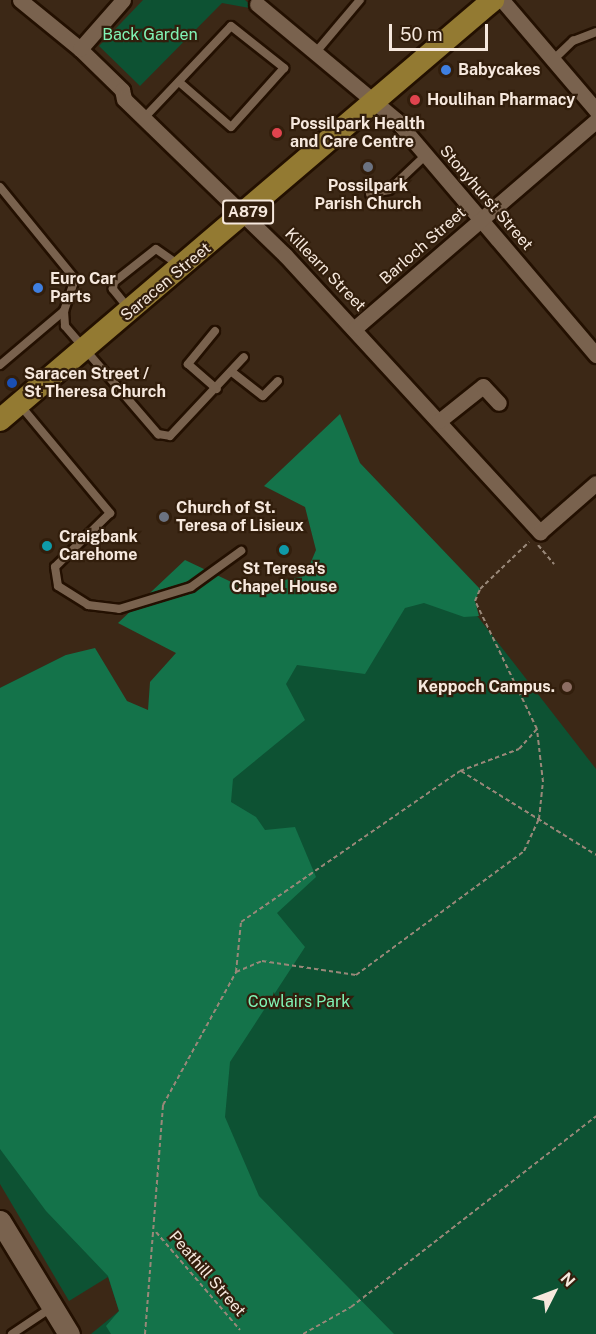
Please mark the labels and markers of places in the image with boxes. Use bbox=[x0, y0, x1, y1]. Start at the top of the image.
place label: Babycakes bbox=[458, 60, 541, 80]
marker: Babycakes bbox=[439, 63, 453, 77]
place label: Houlihan Pharmacy bbox=[427, 90, 575, 110]
marker: Houlihan Pharmacy bbox=[408, 93, 422, 107]
place label: Possilpark Health and Care Centre bbox=[290, 114, 425, 152]
marker: Possilpark Health and Care Centre bbox=[268, 124, 286, 142]
marker: Possilpark Parish Church bbox=[361, 160, 375, 174]
place label: Possilpark Parish Church bbox=[315, 176, 421, 214]
place label: Euro Car Parts bbox=[50, 269, 116, 307]
marker: Euro Car Parts bbox=[31, 281, 45, 295]
place label: Saracen Street / St Theresa Church bbox=[24, 364, 166, 402]
marker: Saracen Street / St Theresa Church bbox=[5, 376, 19, 390]
place label: Church of St. Teresa of Lisieux bbox=[176, 498, 304, 536]
marker: Church of St. Teresa of Lisieux bbox=[157, 510, 171, 524]
place label: Craigbank Carehome bbox=[59, 527, 138, 565]
marker: Craigbank Carehome bbox=[40, 539, 54, 553]
marker: St Teresa's Chapel House bbox=[277, 543, 291, 557]
place label: St Teresa's Chapel House bbox=[231, 559, 337, 597]
place label: Keppoch Campus. bbox=[418, 677, 555, 697]
marker: Keppoch Campus. bbox=[560, 680, 574, 694]

